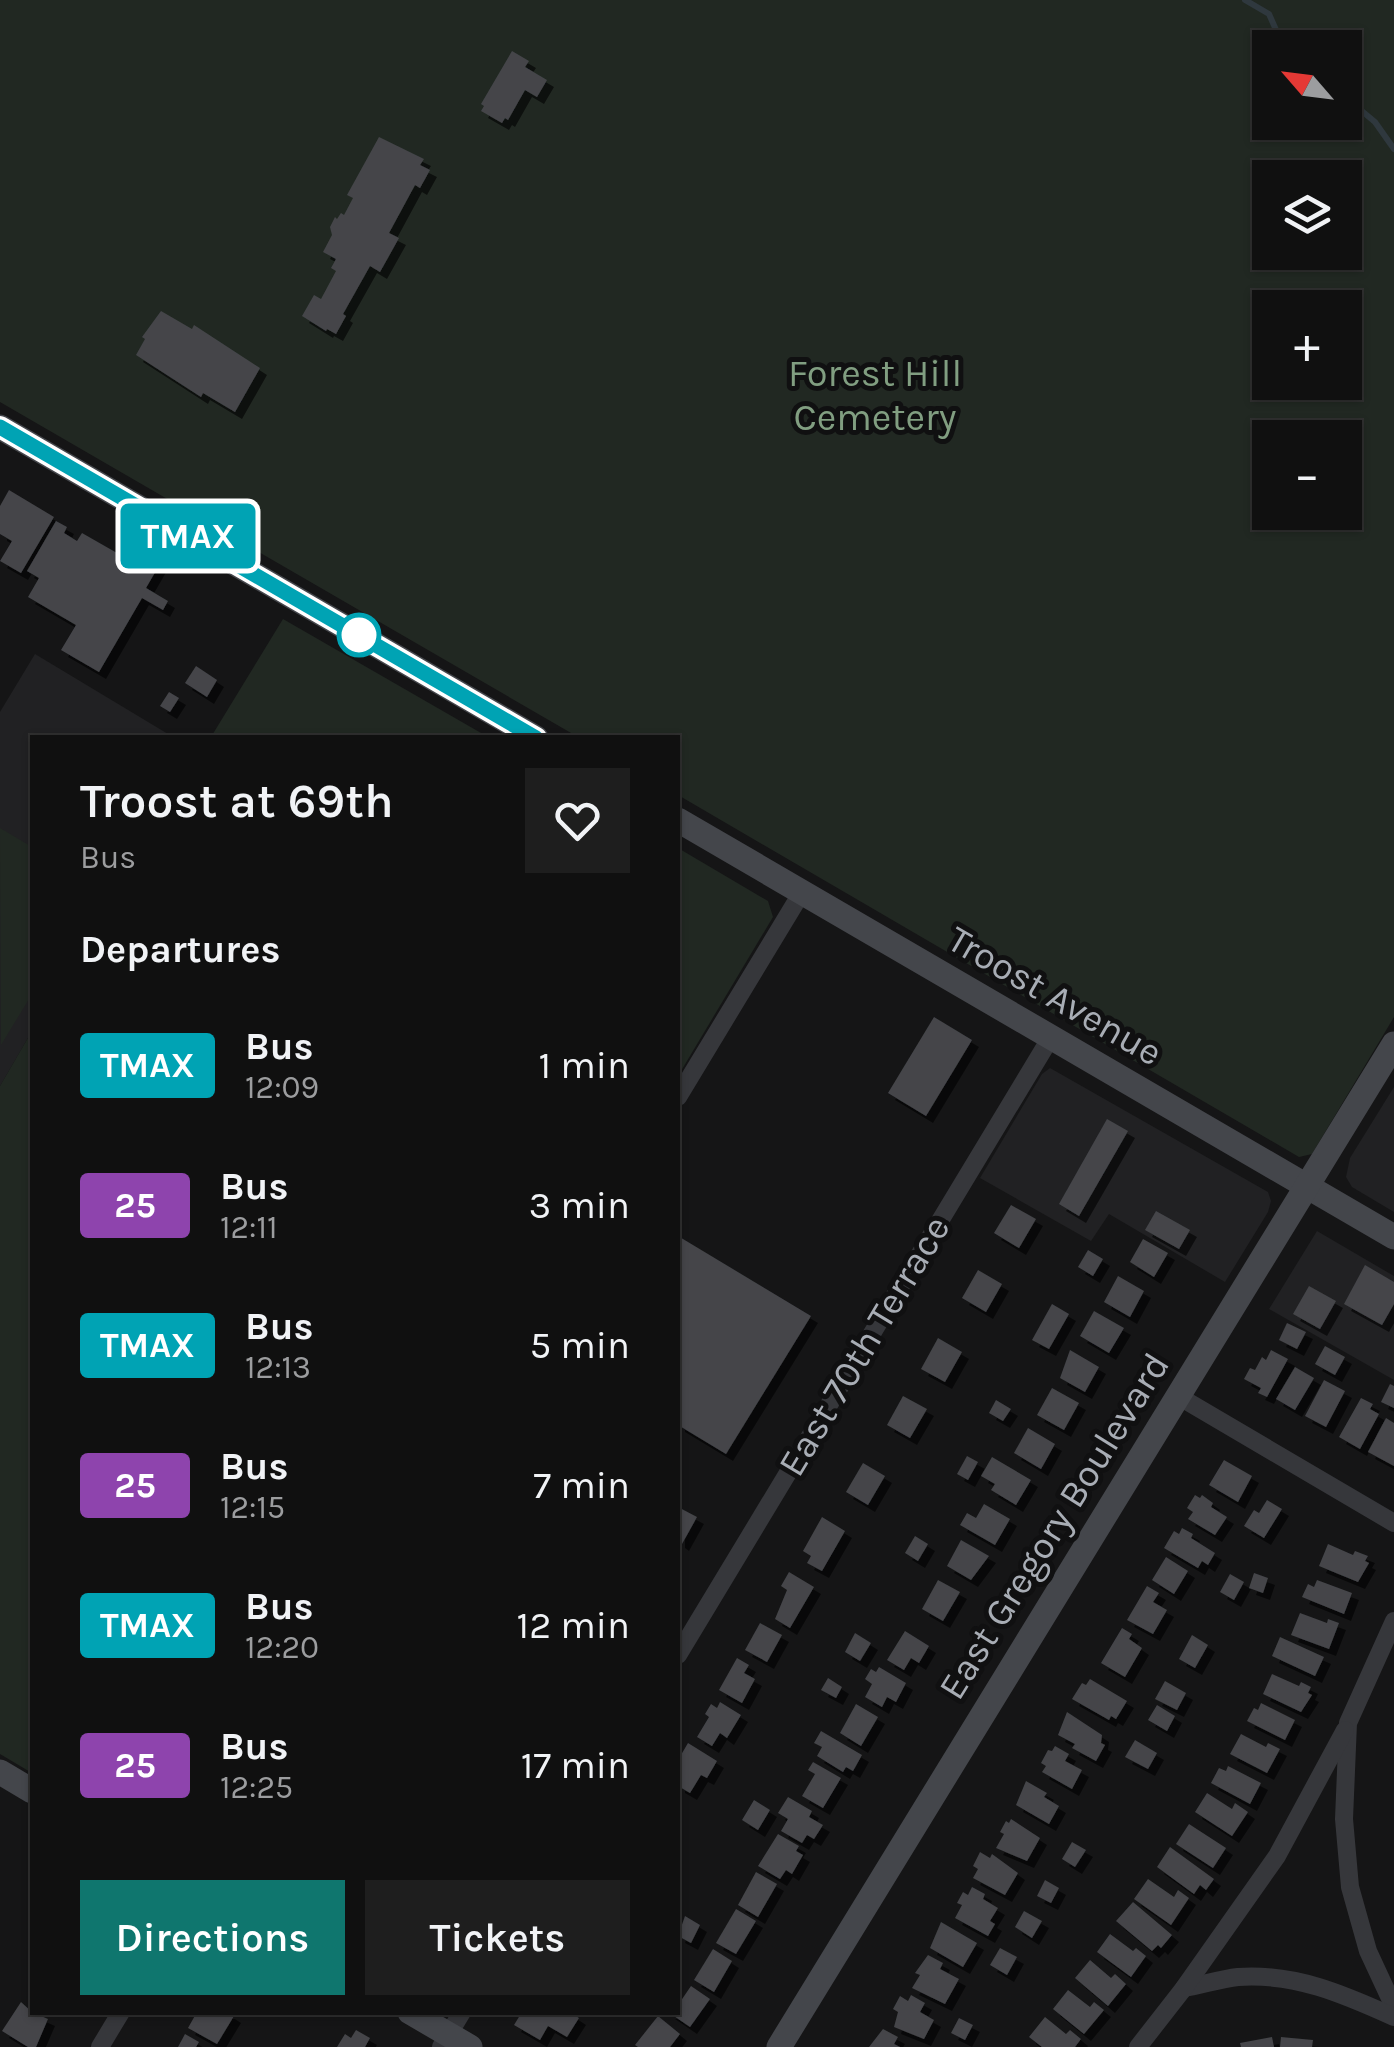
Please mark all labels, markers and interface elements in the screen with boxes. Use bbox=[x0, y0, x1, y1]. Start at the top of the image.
north arrow bbox=[1252, 30, 1362, 140]
map controls bbox=[1252, 30, 1362, 530]
button: layers bbox=[1252, 160, 1362, 270]
button: + bbox=[1252, 290, 1362, 400]
park label: Forest Hill Cemetery bbox=[788, 351, 962, 440]
button: − bbox=[1252, 420, 1362, 530]
line badge: TMAX bbox=[118, 504, 258, 568]
text: TMAX bbox=[140, 516, 236, 557]
unlabelled marker bbox=[338, 614, 380, 656]
button: heart bbox=[525, 768, 630, 873]
text: Troost at 69th bbox=[80, 773, 394, 829]
text: Bus bbox=[80, 839, 136, 876]
street label: Troost Avenue bbox=[940, 917, 1170, 1075]
text: Departures bbox=[80, 927, 280, 972]
text: Bus bbox=[245, 1024, 314, 1069]
text: 1 min bbox=[539, 1043, 630, 1088]
text: TMAX bbox=[100, 1045, 195, 1086]
text: 12:09 bbox=[245, 1069, 319, 1106]
text: Bus bbox=[220, 1164, 289, 1209]
text: 3 min bbox=[529, 1183, 630, 1228]
text: 25 bbox=[114, 1185, 156, 1226]
street label: East 70th Terrace bbox=[769, 1208, 959, 1484]
text: 12:11 bbox=[220, 1209, 278, 1246]
text: Bus bbox=[245, 1304, 314, 1349]
text: 5 min bbox=[530, 1323, 630, 1368]
text: TMAX bbox=[100, 1325, 195, 1366]
street label: East Gregory Boulevard bbox=[929, 1345, 1179, 1707]
text: 12:13 bbox=[245, 1349, 311, 1386]
text: Bus bbox=[220, 1444, 289, 1489]
text: 7 min bbox=[533, 1463, 630, 1508]
text: 25 bbox=[114, 1465, 156, 1506]
text: 12:15 bbox=[220, 1489, 285, 1526]
text: Bus bbox=[245, 1584, 314, 1629]
text: 12 min bbox=[517, 1603, 630, 1648]
text: TMAX bbox=[100, 1605, 195, 1646]
text: 12:20 bbox=[245, 1629, 319, 1666]
text: Bus bbox=[220, 1724, 289, 1769]
text: 17 min bbox=[521, 1743, 630, 1788]
text: 25 bbox=[114, 1745, 156, 1786]
text: 12:25 bbox=[220, 1769, 293, 1806]
button: Directions bbox=[80, 1880, 345, 1995]
button: Tickets bbox=[365, 1880, 630, 1995]

